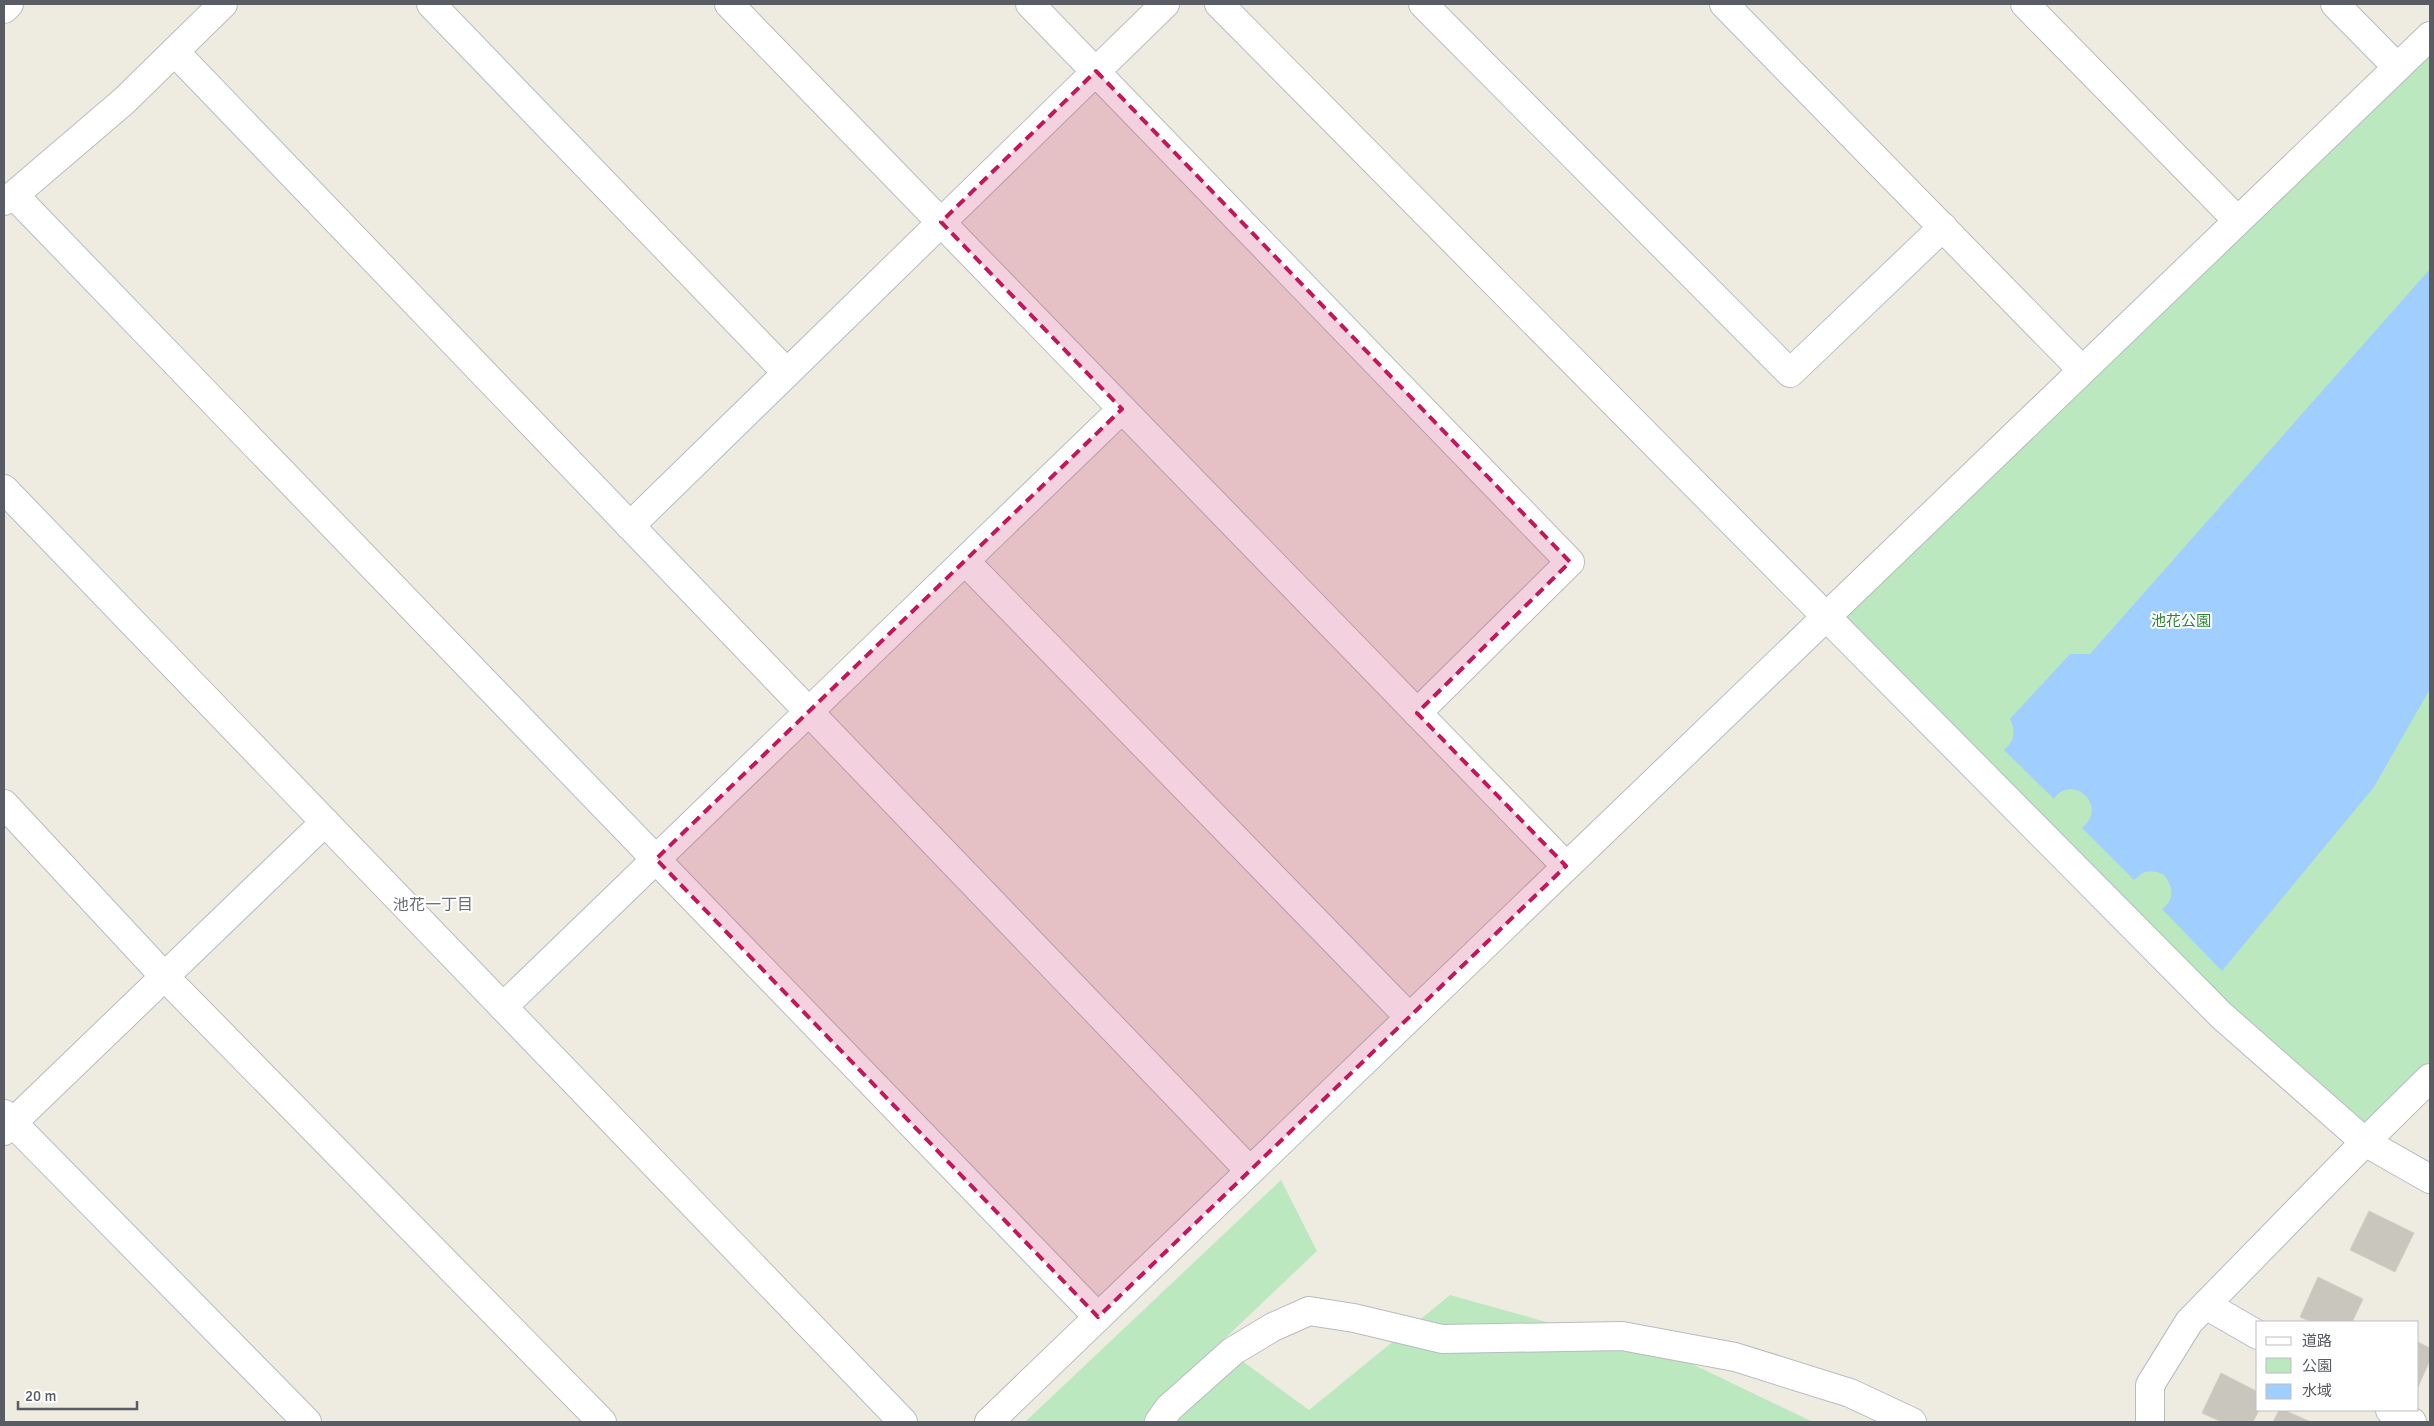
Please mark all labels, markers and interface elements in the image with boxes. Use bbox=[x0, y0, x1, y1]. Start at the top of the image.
park label: 池花公園 bbox=[2151, 612, 2211, 630]
district label: 池花一丁目 bbox=[393, 895, 473, 915]
legend bbox=[2256, 1321, 2419, 1411]
text: 道路 bbox=[2302, 1332, 2332, 1350]
text: 公園 bbox=[2302, 1357, 2332, 1375]
scale bar bbox=[18, 1378, 136, 1410]
text: 水域 bbox=[2302, 1382, 2332, 1400]
text: 20 m bbox=[25, 1387, 56, 1405]

